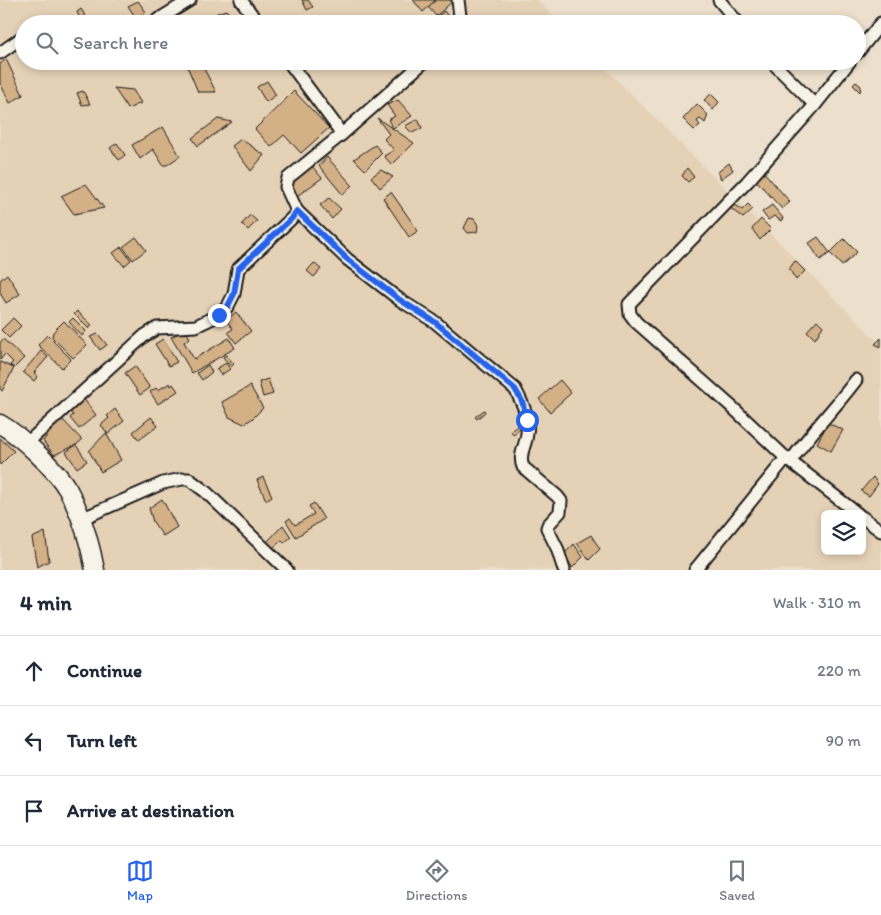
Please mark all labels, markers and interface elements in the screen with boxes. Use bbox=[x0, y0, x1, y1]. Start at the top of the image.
search box bbox=[15, 15, 866, 70]
icon: search bbox=[33, 29, 61, 57]
text: Search here bbox=[73, 31, 168, 54]
route end bbox=[208, 304, 231, 327]
route start bbox=[516, 409, 539, 432]
map controls bbox=[821, 510, 866, 555]
button: layers bbox=[821, 510, 866, 555]
text: 4 min bbox=[20, 590, 72, 615]
text: Walk · 310 m bbox=[773, 593, 861, 612]
icon: ahead bbox=[20, 657, 48, 685]
text: Continue bbox=[67, 659, 142, 682]
text: 220 m bbox=[817, 661, 861, 680]
icon: left bbox=[20, 727, 48, 755]
text: Turn left bbox=[67, 729, 137, 752]
text: 90 m bbox=[826, 731, 861, 750]
icon: arrive bbox=[20, 797, 48, 825]
text: Arrive at destination bbox=[67, 799, 234, 822]
tab: Map bbox=[126, 857, 154, 904]
tab: Directions bbox=[406, 857, 467, 904]
tab: Saved bbox=[719, 857, 755, 904]

